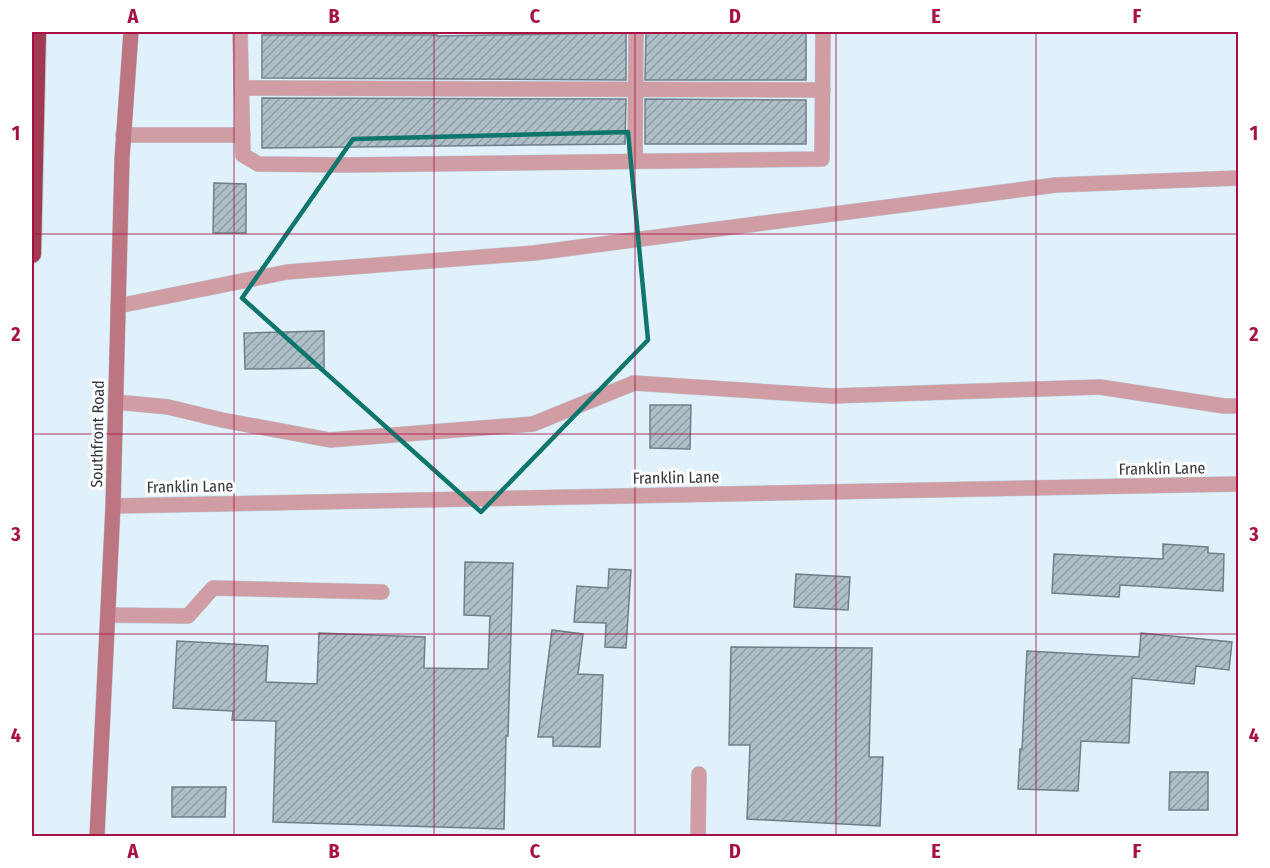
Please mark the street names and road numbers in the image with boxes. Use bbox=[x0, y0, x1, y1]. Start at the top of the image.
street label: Southfront Road bbox=[87, 380, 108, 488]
street label: Franklin Lane bbox=[1118, 458, 1206, 479]
street label: Franklin Lane bbox=[632, 467, 720, 488]
street label: Franklin Lane bbox=[146, 476, 234, 497]

